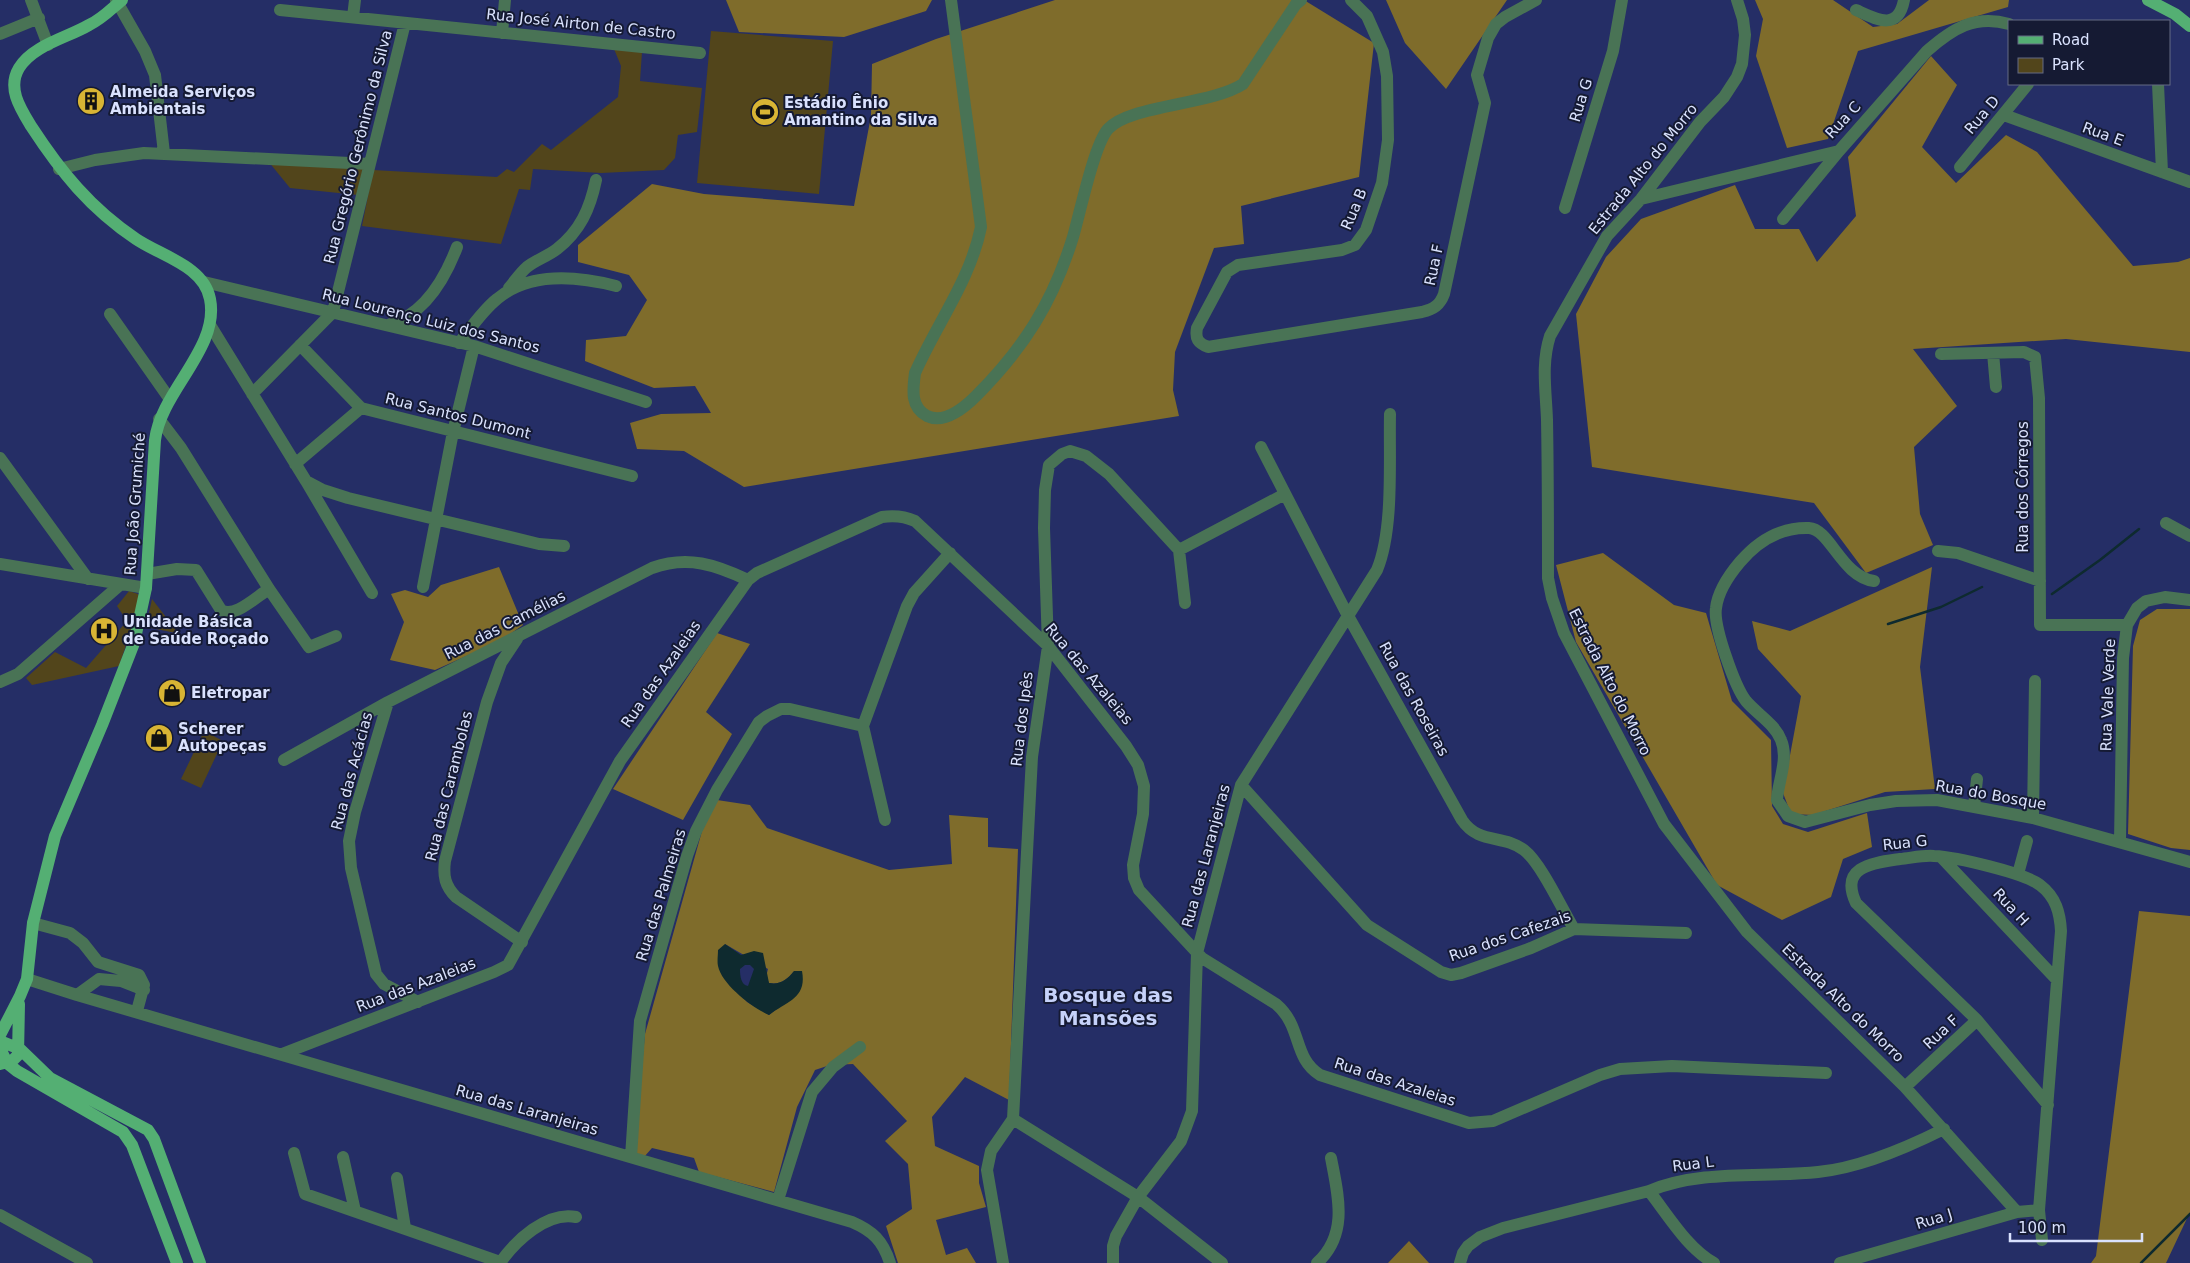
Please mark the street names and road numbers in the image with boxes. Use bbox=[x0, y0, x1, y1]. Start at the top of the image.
street label: Rua José Airton de Castro bbox=[485, 5, 677, 43]
street label: Rua Gregório Gerônimo da Silva bbox=[320, 28, 396, 266]
street label: Rua G bbox=[1566, 76, 1596, 124]
street label: Rua D bbox=[1961, 92, 2003, 138]
street label: Rua C bbox=[1822, 98, 1864, 142]
street label: Estrada Alto do Morro bbox=[1585, 100, 1701, 238]
street label: Rua E bbox=[2080, 118, 2126, 150]
street label: Rua B bbox=[1337, 185, 1371, 233]
street label: Rua F bbox=[1421, 243, 1447, 287]
street label: Rua Lourenço Luiz dos Santos bbox=[320, 285, 542, 357]
street label: Rua Santos Dumont bbox=[383, 389, 533, 443]
street label: Rua dos Córregos bbox=[2014, 421, 2032, 553]
street label: Rua João Grumiché bbox=[121, 432, 149, 576]
street label: Rua das Camélias bbox=[442, 587, 569, 663]
street label: Estrada Alto do Morro bbox=[1565, 605, 1655, 759]
street label: Rua das Azaleias bbox=[617, 617, 705, 731]
street label: Rua das Azaleias bbox=[1041, 620, 1137, 728]
street label: Rua Vale Verde bbox=[2097, 638, 2119, 752]
street label: Rua das Roseiras bbox=[1375, 639, 1453, 759]
street label: Rua dos Ipês bbox=[1007, 670, 1037, 767]
street label: Rua das Carambolas bbox=[422, 709, 476, 863]
street label: Rua das Acácias bbox=[328, 710, 376, 832]
street label: Rua do Bosque bbox=[1934, 776, 2048, 814]
street label: Rua das Laranjeiras bbox=[1178, 782, 1234, 930]
street label: Rua das Palmeiras bbox=[632, 826, 690, 963]
street label: Rua G bbox=[1882, 832, 1928, 854]
street label: Rua H bbox=[1989, 885, 2033, 929]
street label: Rua dos Cafezais bbox=[1447, 907, 1573, 965]
street label: Estrada Alto do Morro bbox=[1778, 940, 1908, 1066]
street label: Rua das Azaleias bbox=[354, 954, 478, 1016]
street label: Rua F bbox=[1920, 1011, 1962, 1053]
street label: Rua das Azaleias bbox=[1332, 1054, 1458, 1110]
street label: Rua das Laranjeiras bbox=[454, 1081, 601, 1139]
street label: Rua L bbox=[1671, 1152, 1715, 1175]
street label: Rua J bbox=[1913, 1205, 1955, 1233]

